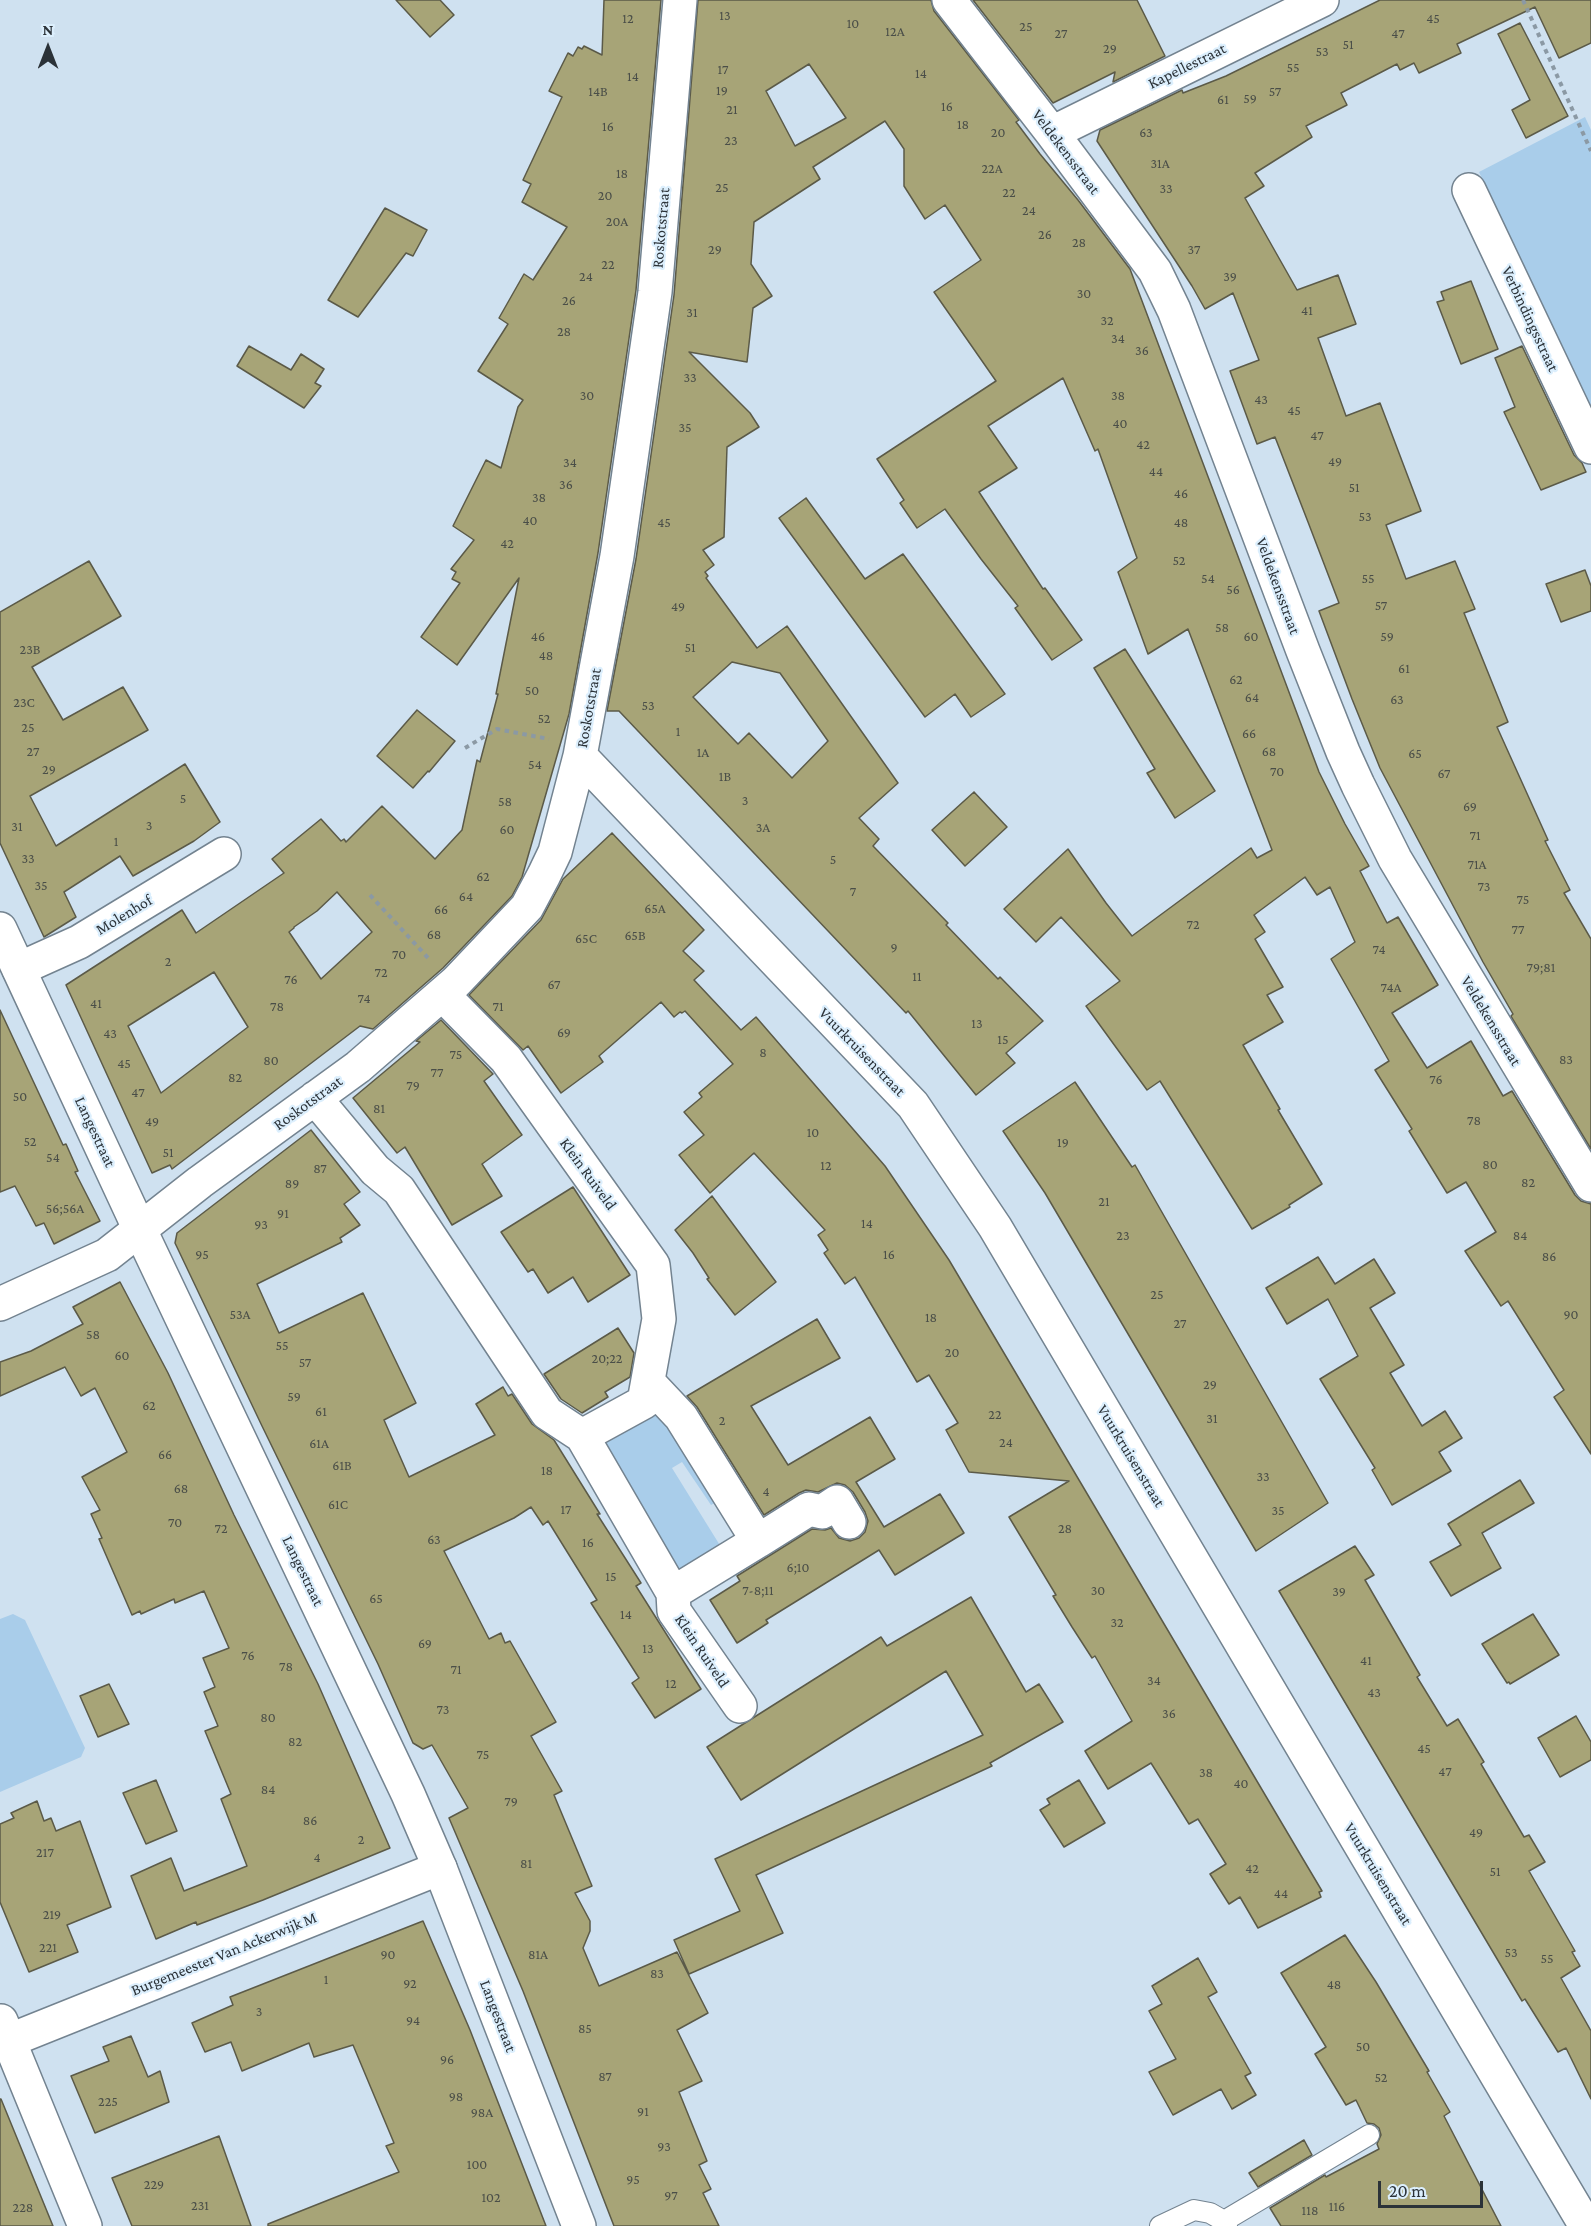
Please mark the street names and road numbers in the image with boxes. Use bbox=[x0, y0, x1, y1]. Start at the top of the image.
street label: Kapellestraat bbox=[1145, 39, 1229, 93]
street label: Veldekensstraat bbox=[1028, 106, 1104, 198]
street label: Roskotstraat bbox=[648, 187, 674, 269]
street label: Verbindingsstraat bbox=[1497, 263, 1563, 375]
street label: Veldekensstraat bbox=[1252, 535, 1304, 637]
street label: Roskotstraat bbox=[573, 667, 605, 749]
street label: Molenhof bbox=[92, 891, 156, 939]
street label: Veldekensstraat bbox=[1457, 972, 1525, 1070]
street label: Vuurkruisenstraat bbox=[815, 1003, 909, 1101]
street label: Roskotstraat bbox=[270, 1072, 346, 1134]
street label: Langestraat bbox=[70, 1094, 120, 1170]
street label: Klein Ruiveld bbox=[555, 1134, 621, 1214]
street label: Vuurkruisenstraat bbox=[1093, 1401, 1169, 1511]
street label: Langestraat bbox=[278, 1533, 328, 1609]
street label: Klein Ruiveld bbox=[670, 1611, 734, 1691]
street label: Vuurkruisenstraat bbox=[1340, 1819, 1416, 1929]
street label: Burgemeester Van Ackerwijk M bbox=[128, 1908, 320, 2000]
street label: Langestraat bbox=[475, 1977, 521, 2055]

